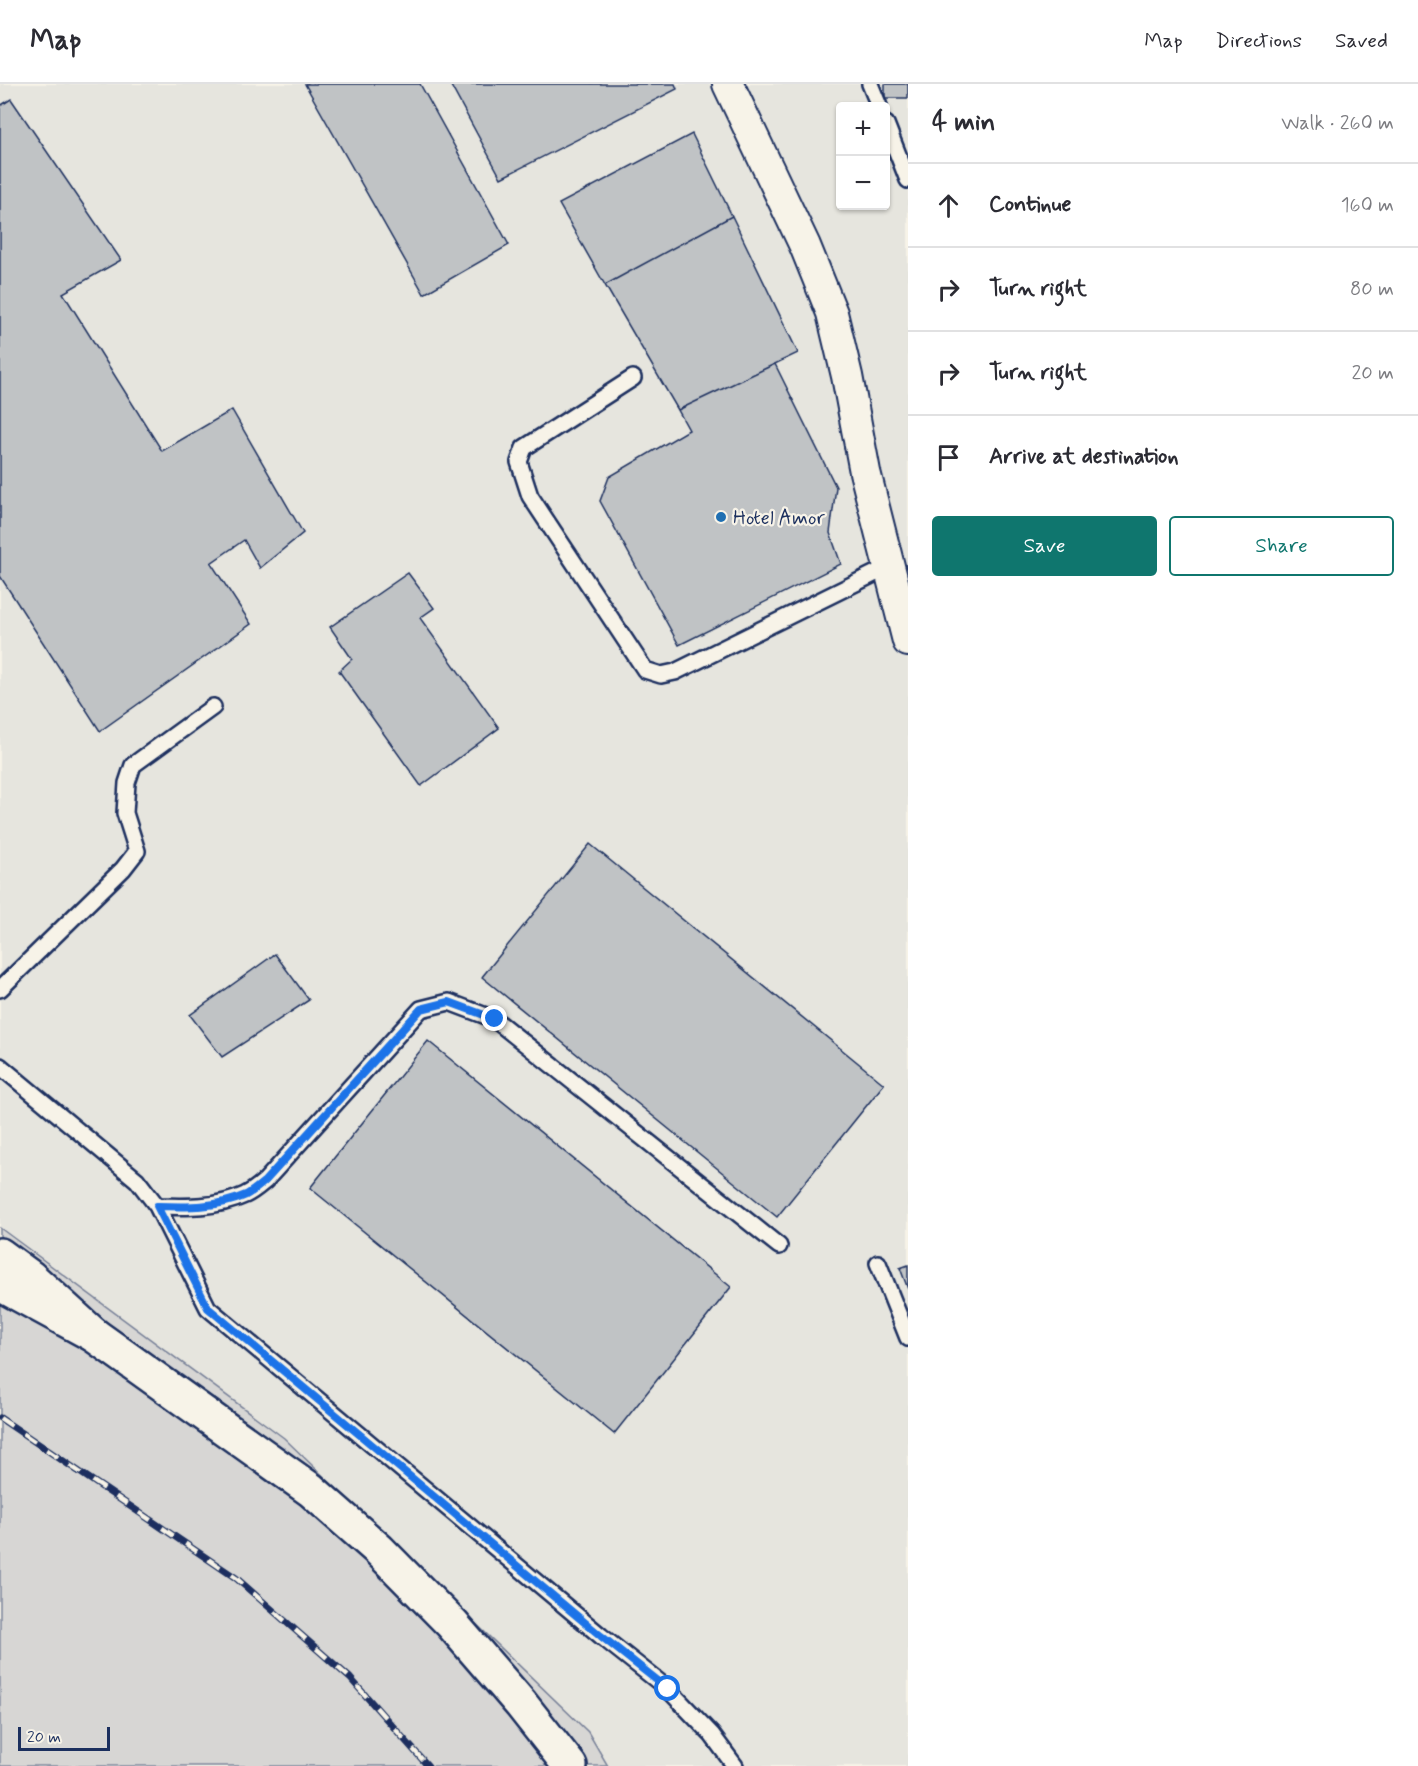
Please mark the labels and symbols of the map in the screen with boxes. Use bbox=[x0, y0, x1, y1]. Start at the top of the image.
place label: Hotel Amor bbox=[733, 505, 826, 532]
marker: Hotel Amor bbox=[714, 510, 728, 524]
route end bbox=[481, 1005, 507, 1031]
route start bbox=[654, 1675, 680, 1701]
scale bar bbox=[18, 1724, 110, 1752]

